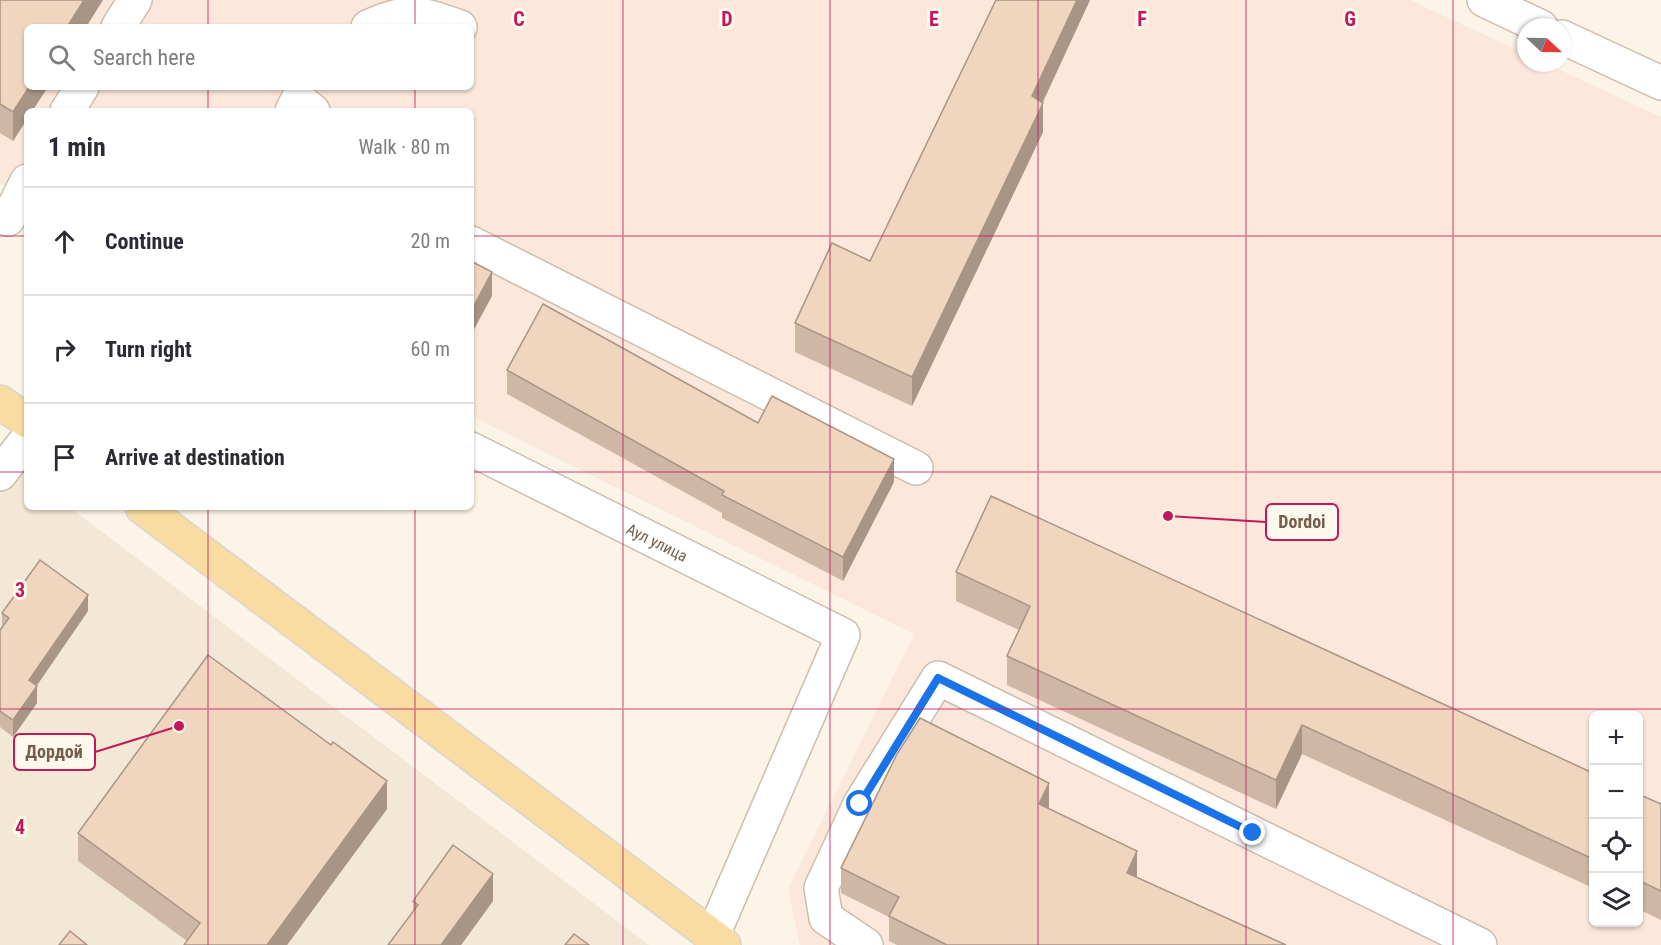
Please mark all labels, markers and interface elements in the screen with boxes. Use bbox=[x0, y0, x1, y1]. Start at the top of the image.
text: C bbox=[513, 7, 525, 31]
text: D bbox=[721, 7, 733, 31]
text: E bbox=[929, 7, 939, 31]
text: F bbox=[1137, 7, 1147, 31]
text: G bbox=[1344, 7, 1356, 31]
north arrow bbox=[1517, 18, 1571, 72]
search box bbox=[24, 24, 474, 90]
icon: search bbox=[45, 41, 78, 74]
text: Search here bbox=[93, 45, 195, 70]
text: 1 min bbox=[48, 132, 106, 162]
text: Walk · 80 m bbox=[358, 135, 450, 159]
icon: ahead bbox=[48, 225, 81, 258]
text: Continue bbox=[105, 229, 184, 254]
text: 20 m bbox=[411, 229, 450, 253]
icon: right bbox=[48, 333, 81, 366]
text: Turn right bbox=[105, 337, 192, 362]
text: 60 m bbox=[411, 337, 450, 361]
icon: arrive bbox=[48, 441, 81, 474]
text: Arrive at destination bbox=[105, 445, 285, 470]
callout: Dordoi bbox=[1266, 504, 1338, 540]
text: Dordoi bbox=[1278, 511, 1326, 532]
street label: Аул улица bbox=[623, 519, 690, 566]
text: 3 bbox=[15, 578, 25, 602]
map controls bbox=[1589, 711, 1643, 927]
button: + bbox=[1589, 711, 1643, 765]
callout: Дордой bbox=[14, 734, 95, 770]
text: Дордой bbox=[25, 741, 83, 762]
button: − bbox=[1589, 765, 1643, 819]
route start bbox=[846, 790, 872, 816]
text: 4 bbox=[15, 815, 25, 839]
route end bbox=[1239, 819, 1265, 845]
button: locate bbox=[1589, 819, 1643, 873]
button: layers bbox=[1589, 873, 1643, 927]

